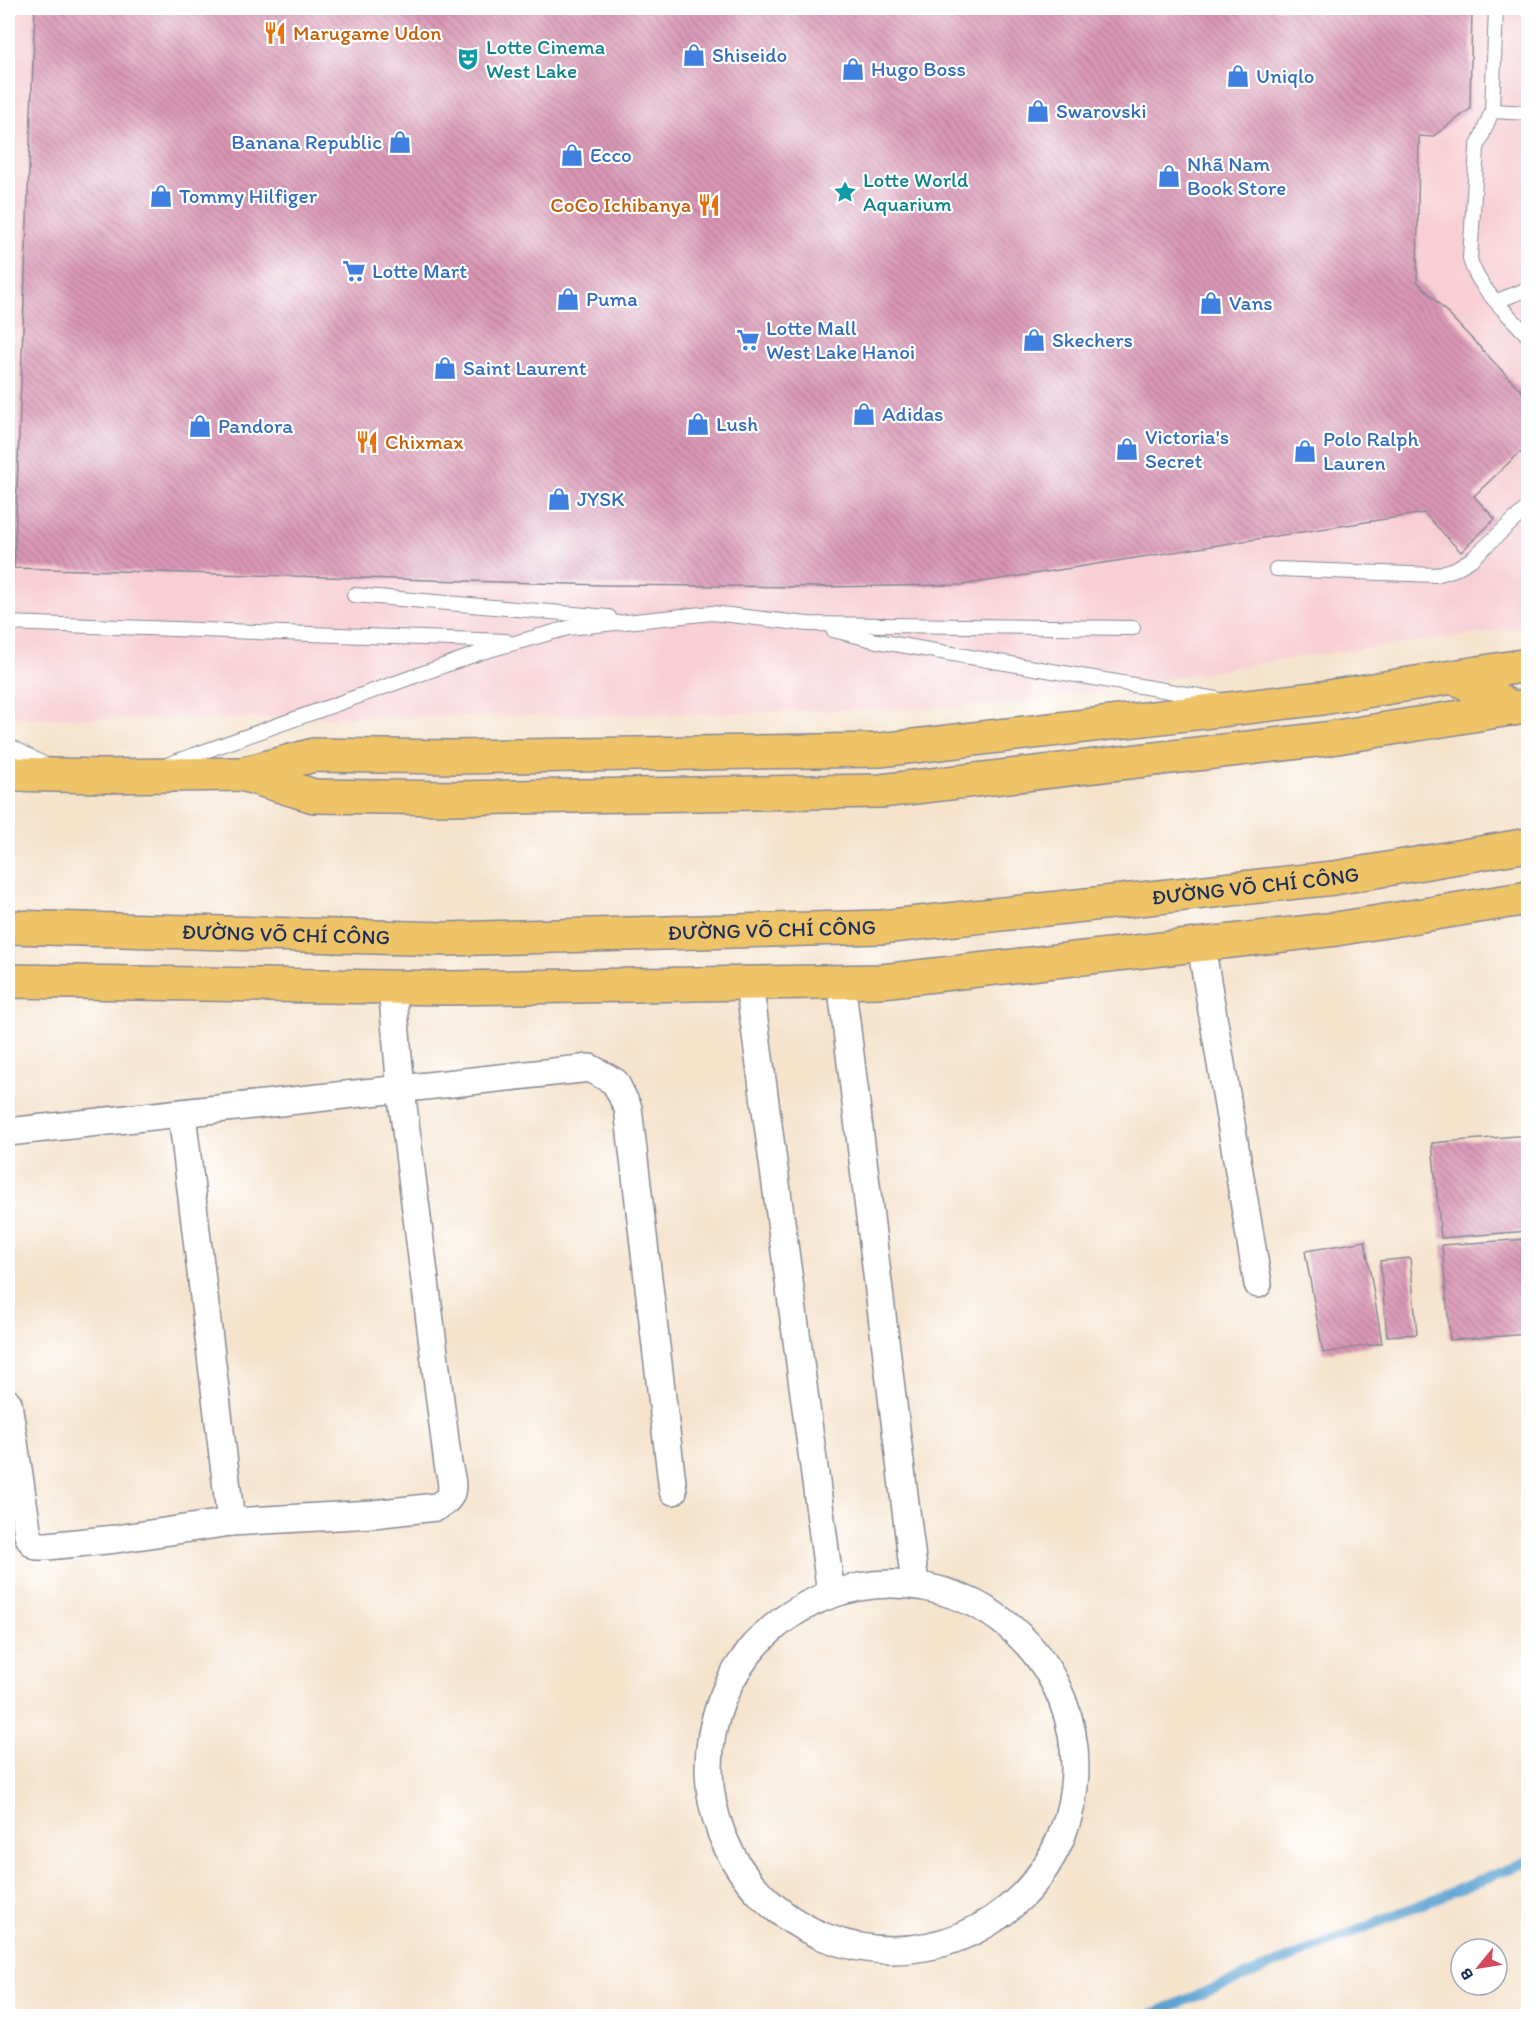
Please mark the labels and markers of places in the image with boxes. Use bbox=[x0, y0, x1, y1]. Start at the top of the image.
restaurant icon: Marugame Udon bbox=[262, 20, 288, 46]
place label: Marugame Udon bbox=[293, 20, 441, 45]
place label: Lotte Cinema West Lake bbox=[486, 34, 605, 83]
shop icon: Shiseido bbox=[681, 42, 707, 68]
place label: Shiseido bbox=[712, 42, 787, 67]
theatre icon: Lotte Cinema West Lake bbox=[455, 46, 481, 72]
shop icon: Hugo Boss bbox=[840, 56, 866, 82]
place label: Hugo Boss bbox=[871, 56, 966, 81]
shop icon: Uniqlo bbox=[1225, 63, 1251, 89]
place label: Uniqlo bbox=[1256, 63, 1315, 88]
shop icon: Swarovski bbox=[1025, 98, 1051, 124]
place label: Swarovski bbox=[1056, 98, 1147, 123]
place label: Banana Republic bbox=[231, 129, 382, 154]
shop icon: Banana Republic bbox=[387, 129, 413, 155]
shop icon: Ecco bbox=[559, 142, 585, 168]
place label: Ecco bbox=[590, 142, 632, 167]
place label: Nhã Nam Book Store bbox=[1187, 151, 1286, 200]
shop icon: Nhã Nam Book Store bbox=[1156, 163, 1182, 189]
place label: Lotte World Aquarium bbox=[863, 167, 969, 216]
place icon: Lotte World Aquarium bbox=[832, 179, 858, 205]
shop icon: Tommy Hilfiger bbox=[148, 183, 174, 209]
place label: Tommy Hilfiger bbox=[179, 183, 318, 208]
place label: CoCo Ichibanya bbox=[550, 192, 691, 217]
restaurant icon: CoCo Ichibanya bbox=[696, 192, 722, 218]
supermarket icon: Lotte Mart bbox=[341, 258, 367, 284]
place label: Lotte Mart bbox=[372, 258, 467, 283]
shop icon: Puma bbox=[555, 286, 581, 312]
place label: Puma bbox=[586, 286, 638, 311]
shop icon: Vans bbox=[1198, 290, 1224, 316]
place label: Vans bbox=[1229, 290, 1273, 315]
place label: Lotte Mall West Lake Hanoi bbox=[766, 315, 915, 364]
supermarket icon: Lotte Mall West Lake Hanoi bbox=[735, 327, 761, 353]
shop icon: Skechers bbox=[1021, 327, 1047, 353]
place label: Skechers bbox=[1052, 327, 1133, 352]
shop icon: Saint Laurent bbox=[432, 355, 458, 381]
place label: Saint Laurent bbox=[463, 355, 587, 380]
shop icon: Adidas bbox=[851, 401, 877, 427]
place label: Adidas bbox=[882, 401, 943, 426]
shop icon: Lush bbox=[685, 411, 711, 437]
place label: Lush bbox=[716, 411, 758, 436]
shop icon: Pandora bbox=[187, 413, 213, 439]
place label: Pandora bbox=[218, 413, 293, 438]
place label: Victoria's Secret bbox=[1145, 424, 1229, 473]
place label: Polo Ralph Lauren bbox=[1323, 426, 1419, 475]
restaurant icon: Chixmax bbox=[354, 429, 380, 455]
place label: Chixmax bbox=[385, 429, 464, 454]
shop icon: Victoria's Secret bbox=[1114, 436, 1140, 462]
shop icon: Polo Ralph Lauren bbox=[1292, 438, 1318, 464]
shop icon: JYSK bbox=[546, 486, 572, 512]
place label: JYSK bbox=[577, 486, 625, 511]

